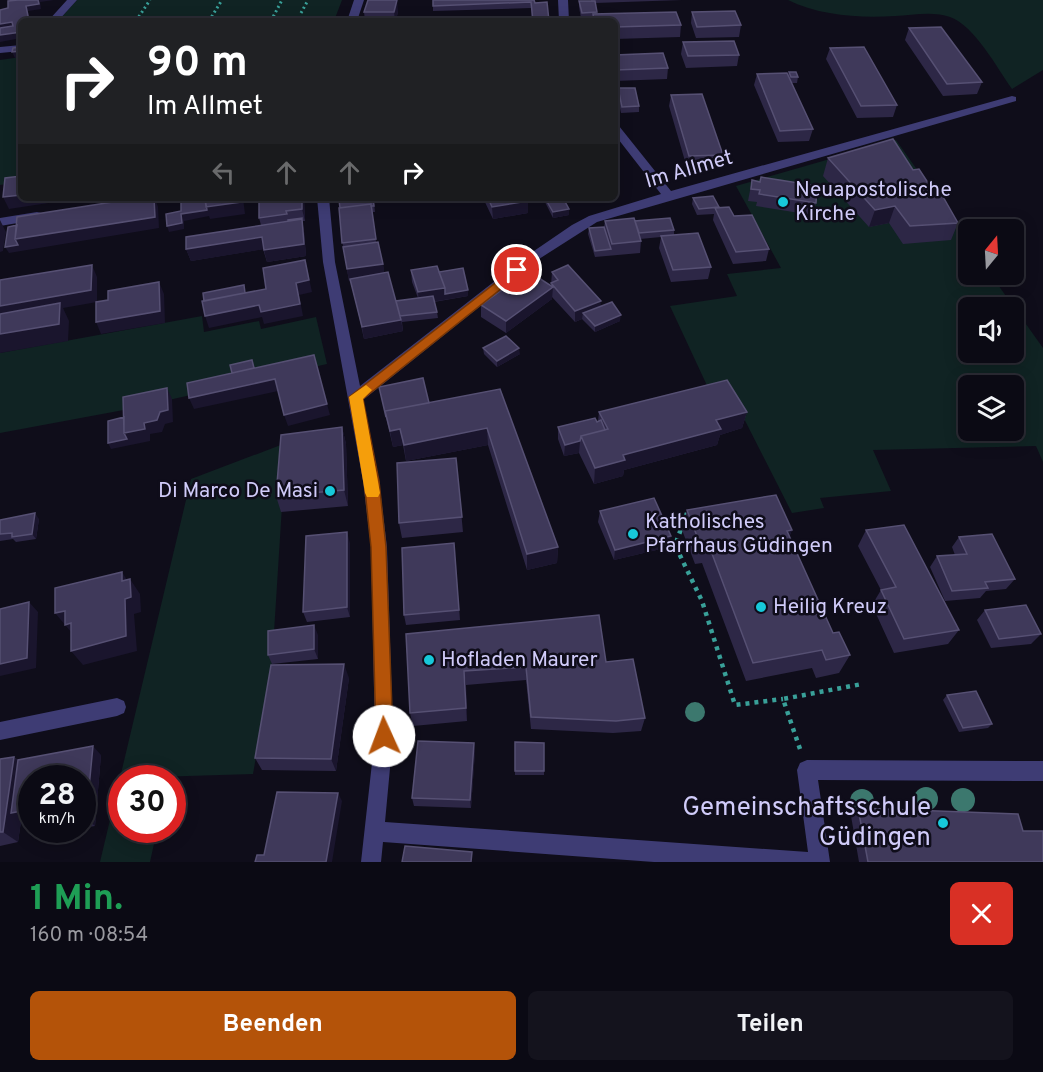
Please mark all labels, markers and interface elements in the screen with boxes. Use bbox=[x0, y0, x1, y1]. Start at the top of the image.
text: 90 m bbox=[147, 38, 248, 91]
icon: right bbox=[48, 42, 126, 120]
text: Im Allmet bbox=[147, 90, 263, 124]
street label: Im Allmet bbox=[642, 145, 736, 195]
icon: left bbox=[207, 156, 240, 189]
icon: ahead bbox=[270, 156, 303, 189]
icon: ahead bbox=[333, 156, 366, 189]
icon: right bbox=[396, 156, 429, 189]
place label: Neuapostolische Kirche bbox=[795, 177, 952, 228]
marker: Neuapostolische Kirche bbox=[776, 195, 790, 209]
north arrow bbox=[958, 219, 1024, 285]
map controls bbox=[958, 219, 1024, 441]
pin bbox=[491, 244, 542, 295]
icon: arrive bbox=[500, 253, 533, 286]
button: sound bbox=[958, 297, 1024, 363]
button: layers bbox=[958, 375, 1024, 441]
place label: Di Marco De Masi bbox=[158, 478, 318, 505]
marker: Di Marco De Masi bbox=[323, 484, 337, 498]
place label: Katholisches Pfarrhaus Güdingen bbox=[645, 509, 833, 560]
marker: Katholisches Pfarrhaus Güdingen bbox=[626, 527, 640, 541]
place label: Heilig Kreuz bbox=[773, 594, 887, 621]
marker: Heilig Kreuz bbox=[754, 600, 768, 614]
place label: Hofladen Maurer bbox=[441, 647, 598, 674]
marker: Hofladen Maurer bbox=[422, 653, 436, 667]
position arrow bbox=[352, 704, 416, 768]
speed limit sign: 30 bbox=[108, 765, 186, 843]
text: 28 bbox=[38, 778, 76, 815]
place label: Gemeinschaftsschule Güdingen bbox=[682, 792, 931, 855]
text: km/h bbox=[39, 810, 75, 829]
marker: Gemeinschaftsschule Güdingen bbox=[936, 816, 950, 830]
text: 1 Min. bbox=[30, 877, 123, 923]
button: close bbox=[950, 882, 1013, 945]
text: 160 m · 08:54 bbox=[30, 923, 148, 949]
button: Beenden bbox=[30, 991, 516, 1060]
button: Teilen bbox=[528, 991, 1013, 1060]

